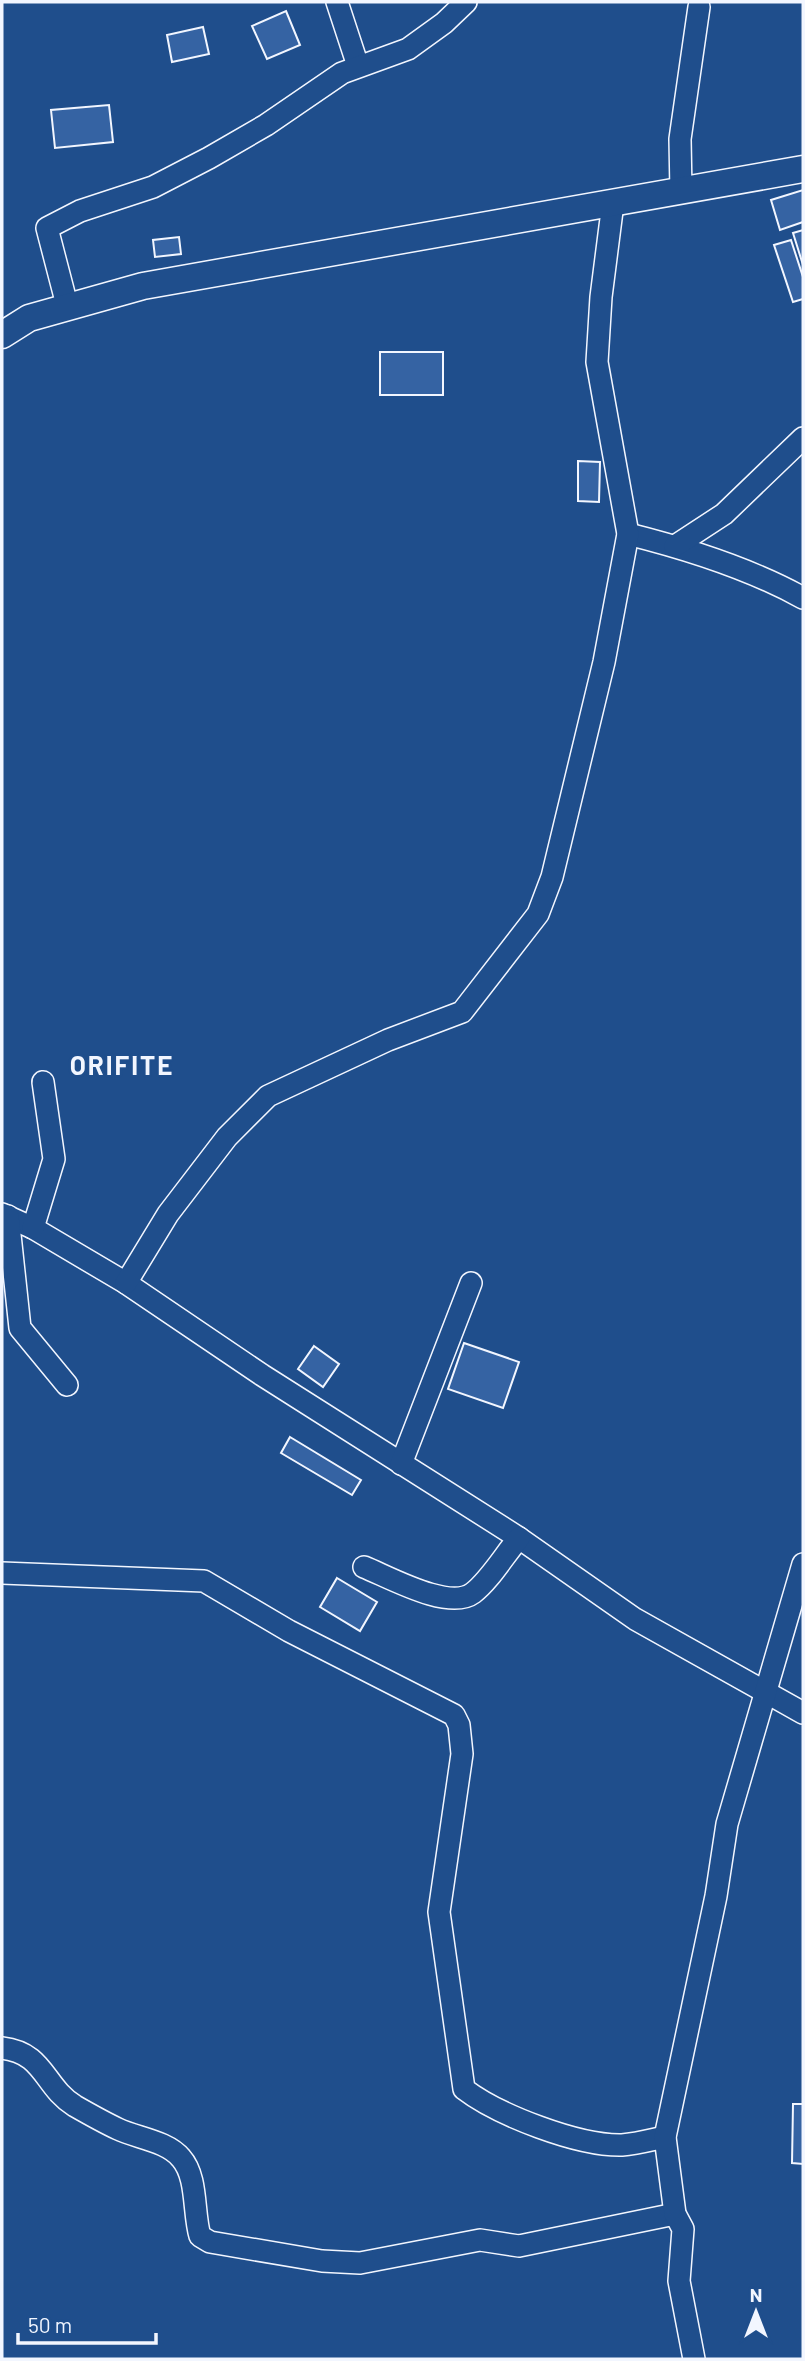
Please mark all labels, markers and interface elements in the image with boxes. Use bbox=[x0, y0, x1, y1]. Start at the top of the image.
district label: ORIFITE bbox=[70, 1049, 174, 1080]
north arrow bbox=[721, 2277, 791, 2347]
text: N bbox=[750, 2283, 762, 2306]
scale bar bbox=[18, 2302, 156, 2346]
text: 50 m bbox=[28, 2312, 72, 2337]

